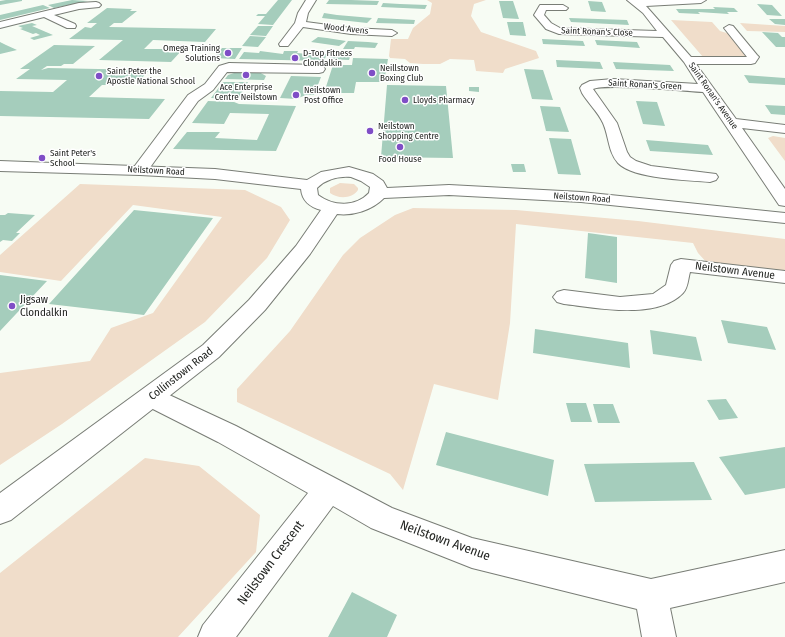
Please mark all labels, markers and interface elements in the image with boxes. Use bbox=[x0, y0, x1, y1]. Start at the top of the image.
street label: Wood Avens bbox=[323, 21, 369, 37]
street label: Saint Ronan's Close bbox=[561, 25, 633, 39]
place label: Omega Training Solutions bbox=[163, 43, 220, 64]
marker: Omega Training Solutions bbox=[223, 48, 233, 58]
place label: D-Top Fitness Clondalkin bbox=[303, 48, 352, 69]
marker: D-Top Fitness Clondalkin bbox=[290, 53, 300, 63]
street label: Saint Ronan's Avenue bbox=[686, 61, 740, 131]
place label: Neillstown Boxing Club bbox=[380, 63, 423, 84]
place label: Saint Peter the Apostle National School bbox=[107, 66, 195, 87]
marker: Neillstown Boxing Club bbox=[367, 68, 377, 78]
marker: Ace Enterprise Centre Neilstown bbox=[241, 70, 251, 80]
marker: Saint Peter the Apostle National School bbox=[94, 71, 104, 81]
street label: Saint Ronan's Green bbox=[608, 78, 682, 92]
place label: Ace Enterprise Centre Neilstown bbox=[215, 82, 277, 103]
place label: Neilstown Post Office bbox=[304, 85, 343, 106]
marker: Neilstown Post Office bbox=[291, 90, 301, 100]
marker: Lloyds Pharmacy bbox=[400, 95, 410, 105]
place label: Lloyds Pharmacy bbox=[413, 95, 475, 105]
place label: Neilstown Shopping Centre bbox=[378, 121, 439, 142]
marker: Neilstown Shopping Centre bbox=[365, 126, 375, 136]
marker: Food House bbox=[395, 142, 405, 152]
place label: Saint Peter's School bbox=[50, 148, 96, 169]
marker: Saint Peter's School bbox=[37, 153, 47, 163]
place label: Food House bbox=[378, 154, 422, 164]
street label: Neilstown Road bbox=[127, 164, 185, 178]
street label: Neilstown Road bbox=[553, 191, 611, 205]
street label: Neilstown Avenue bbox=[694, 260, 776, 282]
place label: Jigsaw Clondalkin bbox=[20, 293, 68, 319]
marker: Jigsaw Clondalkin bbox=[7, 301, 17, 311]
street label: Collinstown Road bbox=[146, 345, 216, 403]
street label: Neilstown Avenue bbox=[398, 517, 492, 565]
street label: Neilstown Crescent bbox=[234, 518, 308, 608]

